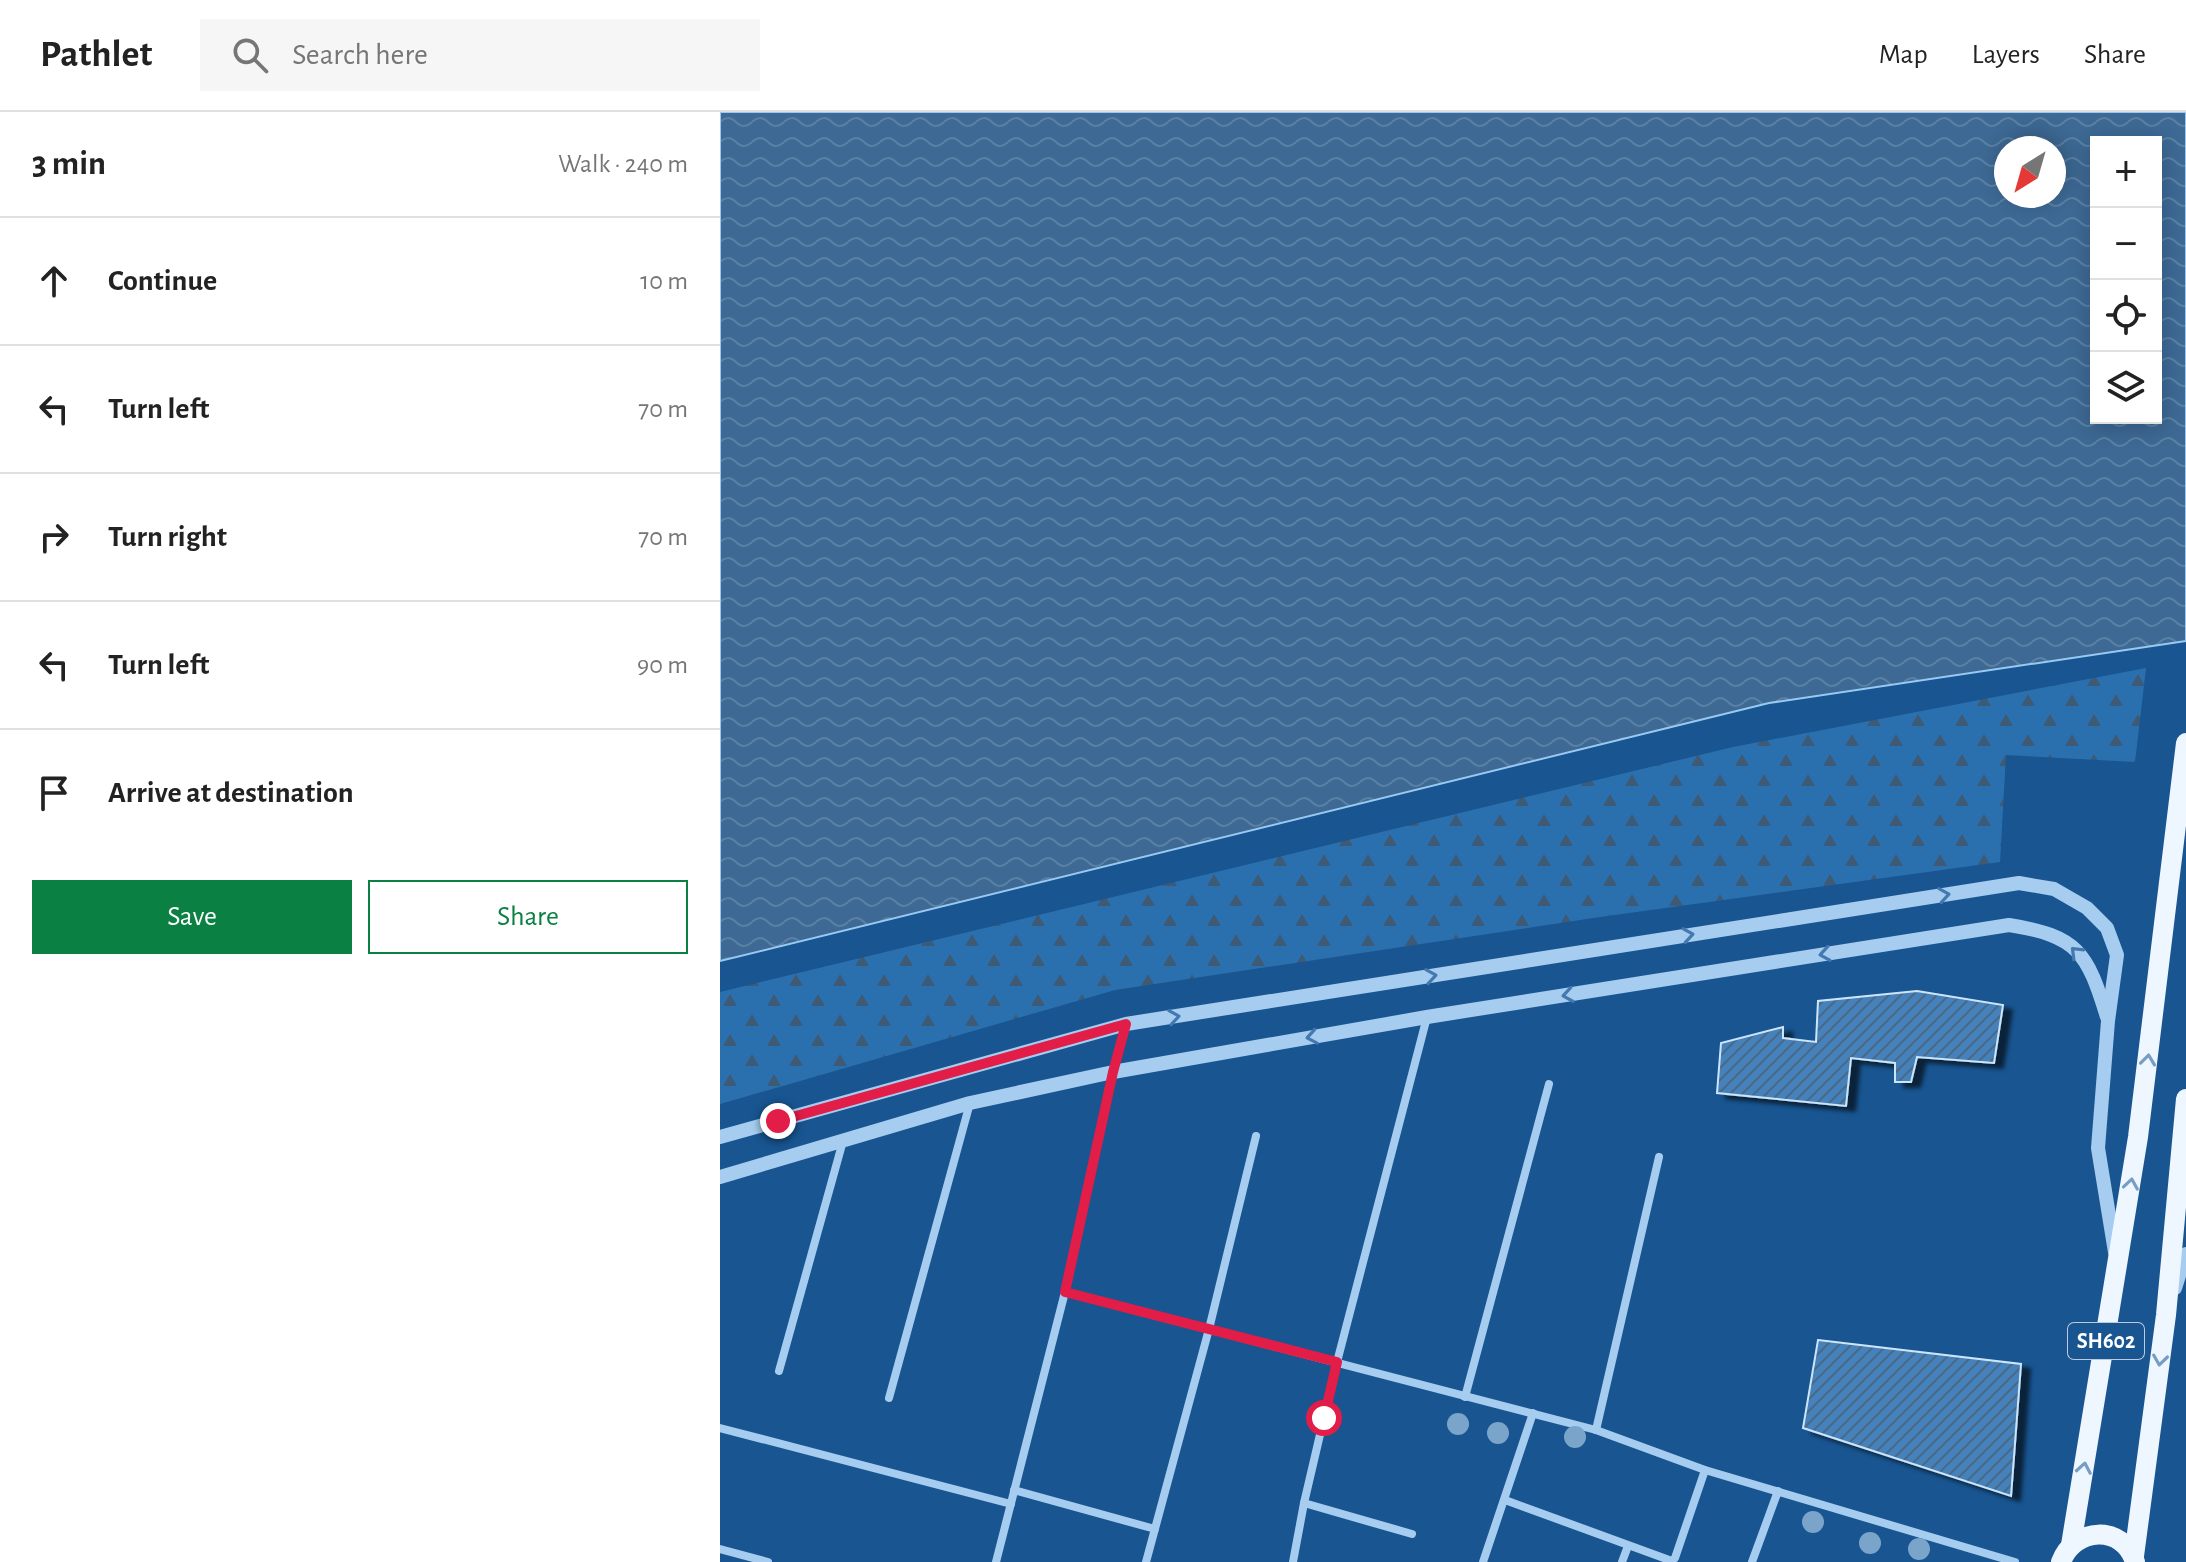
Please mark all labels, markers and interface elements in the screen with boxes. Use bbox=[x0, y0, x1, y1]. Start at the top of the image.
search box bbox=[200, 19, 760, 91]
icon: search bbox=[228, 33, 272, 77]
text: Pathlet bbox=[40, 36, 152, 74]
text: Search here bbox=[292, 40, 428, 70]
text: Map bbox=[1879, 41, 1928, 69]
text: Layers bbox=[1972, 41, 2040, 69]
text: Share bbox=[2084, 41, 2146, 69]
north arrow bbox=[1994, 136, 2066, 208]
map controls bbox=[2090, 136, 2162, 424]
button: + bbox=[2090, 136, 2162, 208]
text: 3 min bbox=[32, 147, 106, 181]
text: Walk · 240 m bbox=[558, 151, 688, 177]
button: − bbox=[2090, 208, 2162, 280]
icon: ahead bbox=[32, 259, 76, 303]
text: Continue bbox=[108, 266, 217, 296]
text: 10 m bbox=[640, 268, 688, 294]
button: locate bbox=[2090, 280, 2162, 352]
button: layers bbox=[2090, 352, 2162, 424]
icon: left bbox=[32, 387, 76, 431]
text: Turn left bbox=[108, 394, 209, 424]
text: 70 m bbox=[638, 396, 688, 422]
icon: right bbox=[32, 515, 76, 559]
text: Turn right bbox=[108, 522, 227, 552]
text: 70 m bbox=[638, 524, 688, 550]
icon: left bbox=[32, 643, 76, 687]
text: Turn left bbox=[108, 650, 209, 680]
text: 90 m bbox=[637, 652, 688, 678]
icon: arrive bbox=[32, 771, 76, 815]
text: Arrive at destination bbox=[108, 778, 354, 808]
button: Save bbox=[32, 880, 352, 954]
button: Share bbox=[368, 880, 688, 954]
one-way arrow bbox=[1938, 887, 1951, 904]
one-way arrow bbox=[1681, 928, 1695, 945]
one-way arrow bbox=[1818, 945, 1832, 962]
one-way arrow bbox=[2071, 946, 2085, 961]
one-way arrow bbox=[1424, 968, 1438, 985]
one-way arrow bbox=[1562, 986, 1575, 1003]
one-way arrow bbox=[1167, 1009, 1181, 1026]
one-way arrow bbox=[1305, 1028, 1319, 1045]
one-way arrow bbox=[2139, 1053, 2156, 1066]
route end bbox=[760, 1103, 796, 1139]
one-way arrow bbox=[2122, 1177, 2139, 1191]
road number: SH602 bbox=[2068, 1323, 2144, 1359]
one-way arrow bbox=[2152, 1353, 2169, 1367]
route start bbox=[1306, 1400, 1342, 1436]
one-way arrow bbox=[2074, 1461, 2091, 1475]

